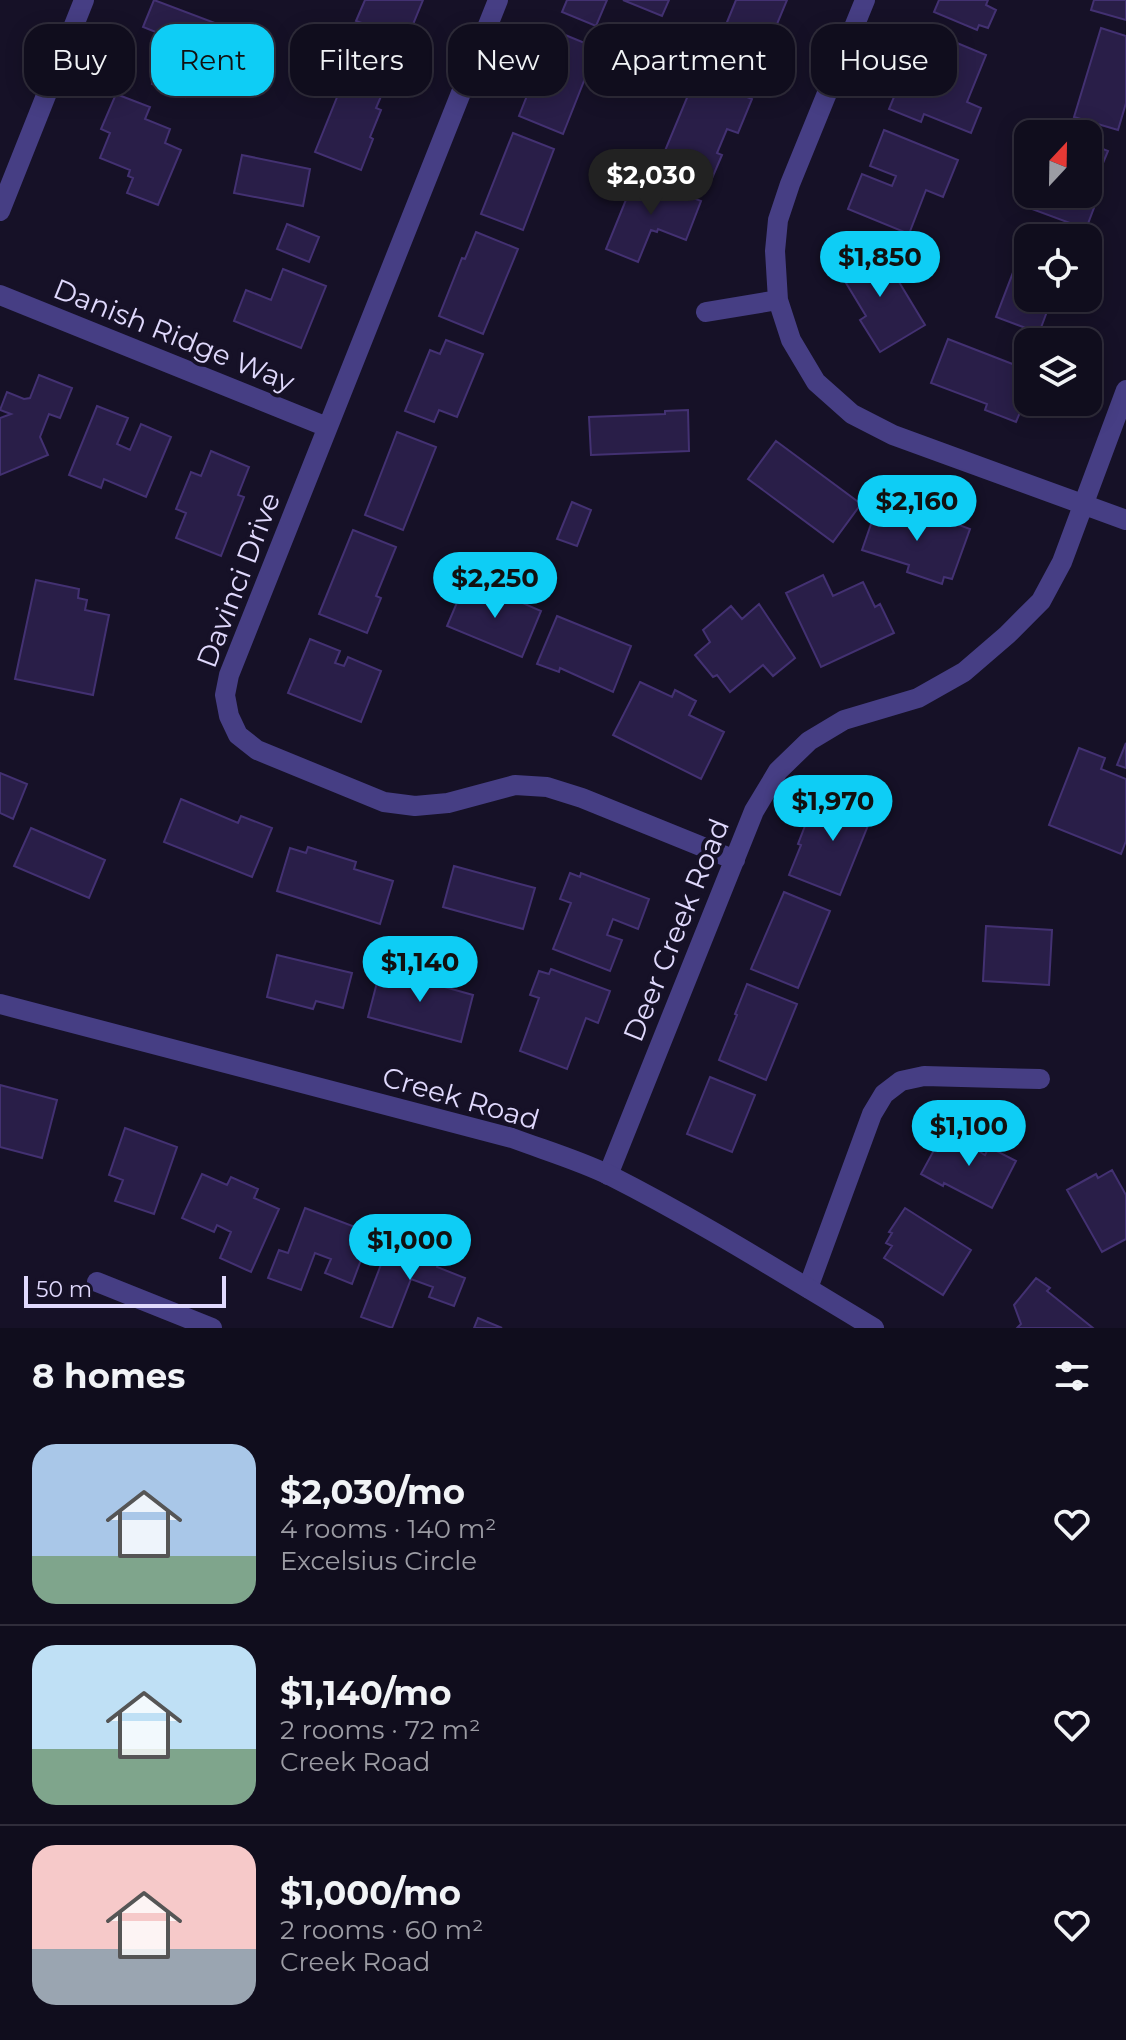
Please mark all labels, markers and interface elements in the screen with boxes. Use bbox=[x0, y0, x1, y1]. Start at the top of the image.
chip: Buy bbox=[24, 24, 135, 96]
chip: Rent bbox=[151, 24, 274, 96]
chip: Filters bbox=[290, 24, 432, 96]
chip: New bbox=[448, 24, 568, 96]
chip: Apartment bbox=[584, 24, 795, 96]
chip: House bbox=[811, 24, 957, 96]
north arrow bbox=[1014, 120, 1102, 208]
map controls bbox=[1014, 120, 1102, 416]
pin: $2,030 bbox=[586, 149, 716, 217]
text: $2,030 bbox=[606, 159, 696, 191]
button: locate bbox=[1014, 224, 1102, 312]
pin: $1,850 bbox=[815, 231, 945, 299]
text: $1,850 bbox=[838, 241, 922, 273]
street label: Danish Ridge Way bbox=[49, 271, 300, 399]
button: layers bbox=[1014, 328, 1102, 416]
pin: $2,160 bbox=[852, 475, 982, 543]
text: $2,160 bbox=[876, 485, 958, 517]
street label: Davinci Drive bbox=[189, 488, 287, 672]
pin: $2,250 bbox=[430, 552, 560, 620]
text: $2,250 bbox=[451, 562, 539, 594]
pin: $1,970 bbox=[768, 775, 898, 843]
text: $1,970 bbox=[791, 785, 875, 817]
street label: Deer Creek Road bbox=[616, 814, 736, 1046]
pin: $1,140 bbox=[355, 936, 485, 1004]
text: $1,140 bbox=[381, 946, 459, 978]
street label: Creek Road bbox=[379, 1059, 543, 1137]
pin: $1,100 bbox=[904, 1100, 1034, 1168]
text: $1,100 bbox=[930, 1110, 1008, 1142]
pin: $1,000 bbox=[345, 1214, 475, 1282]
text: $1,000 bbox=[367, 1224, 453, 1256]
scale bar bbox=[24, 1272, 226, 1308]
text: 50 m bbox=[36, 1276, 92, 1303]
icon: filters bbox=[1050, 1354, 1094, 1398]
text: 8 homes bbox=[32, 1355, 185, 1397]
text: $2,030/mo bbox=[280, 1471, 465, 1513]
icon: home bbox=[96, 1476, 192, 1572]
icon: heart bbox=[1050, 1502, 1094, 1546]
text: 4 rooms · 140 m² bbox=[280, 1513, 497, 1545]
text: Excelsius Circle bbox=[280, 1545, 477, 1577]
text: $1,140/mo bbox=[280, 1672, 451, 1714]
icon: home bbox=[96, 1677, 192, 1773]
icon: heart bbox=[1050, 1703, 1094, 1747]
text: 2 rooms · 72 m² bbox=[280, 1714, 480, 1746]
text: Creek Road bbox=[280, 1746, 430, 1778]
text: $1,000/mo bbox=[280, 1872, 461, 1914]
icon: home bbox=[96, 1877, 192, 1973]
icon: heart bbox=[1050, 1903, 1094, 1947]
text: 2 rooms · 60 m² bbox=[280, 1914, 483, 1946]
text: Creek Road bbox=[280, 1946, 430, 1978]

